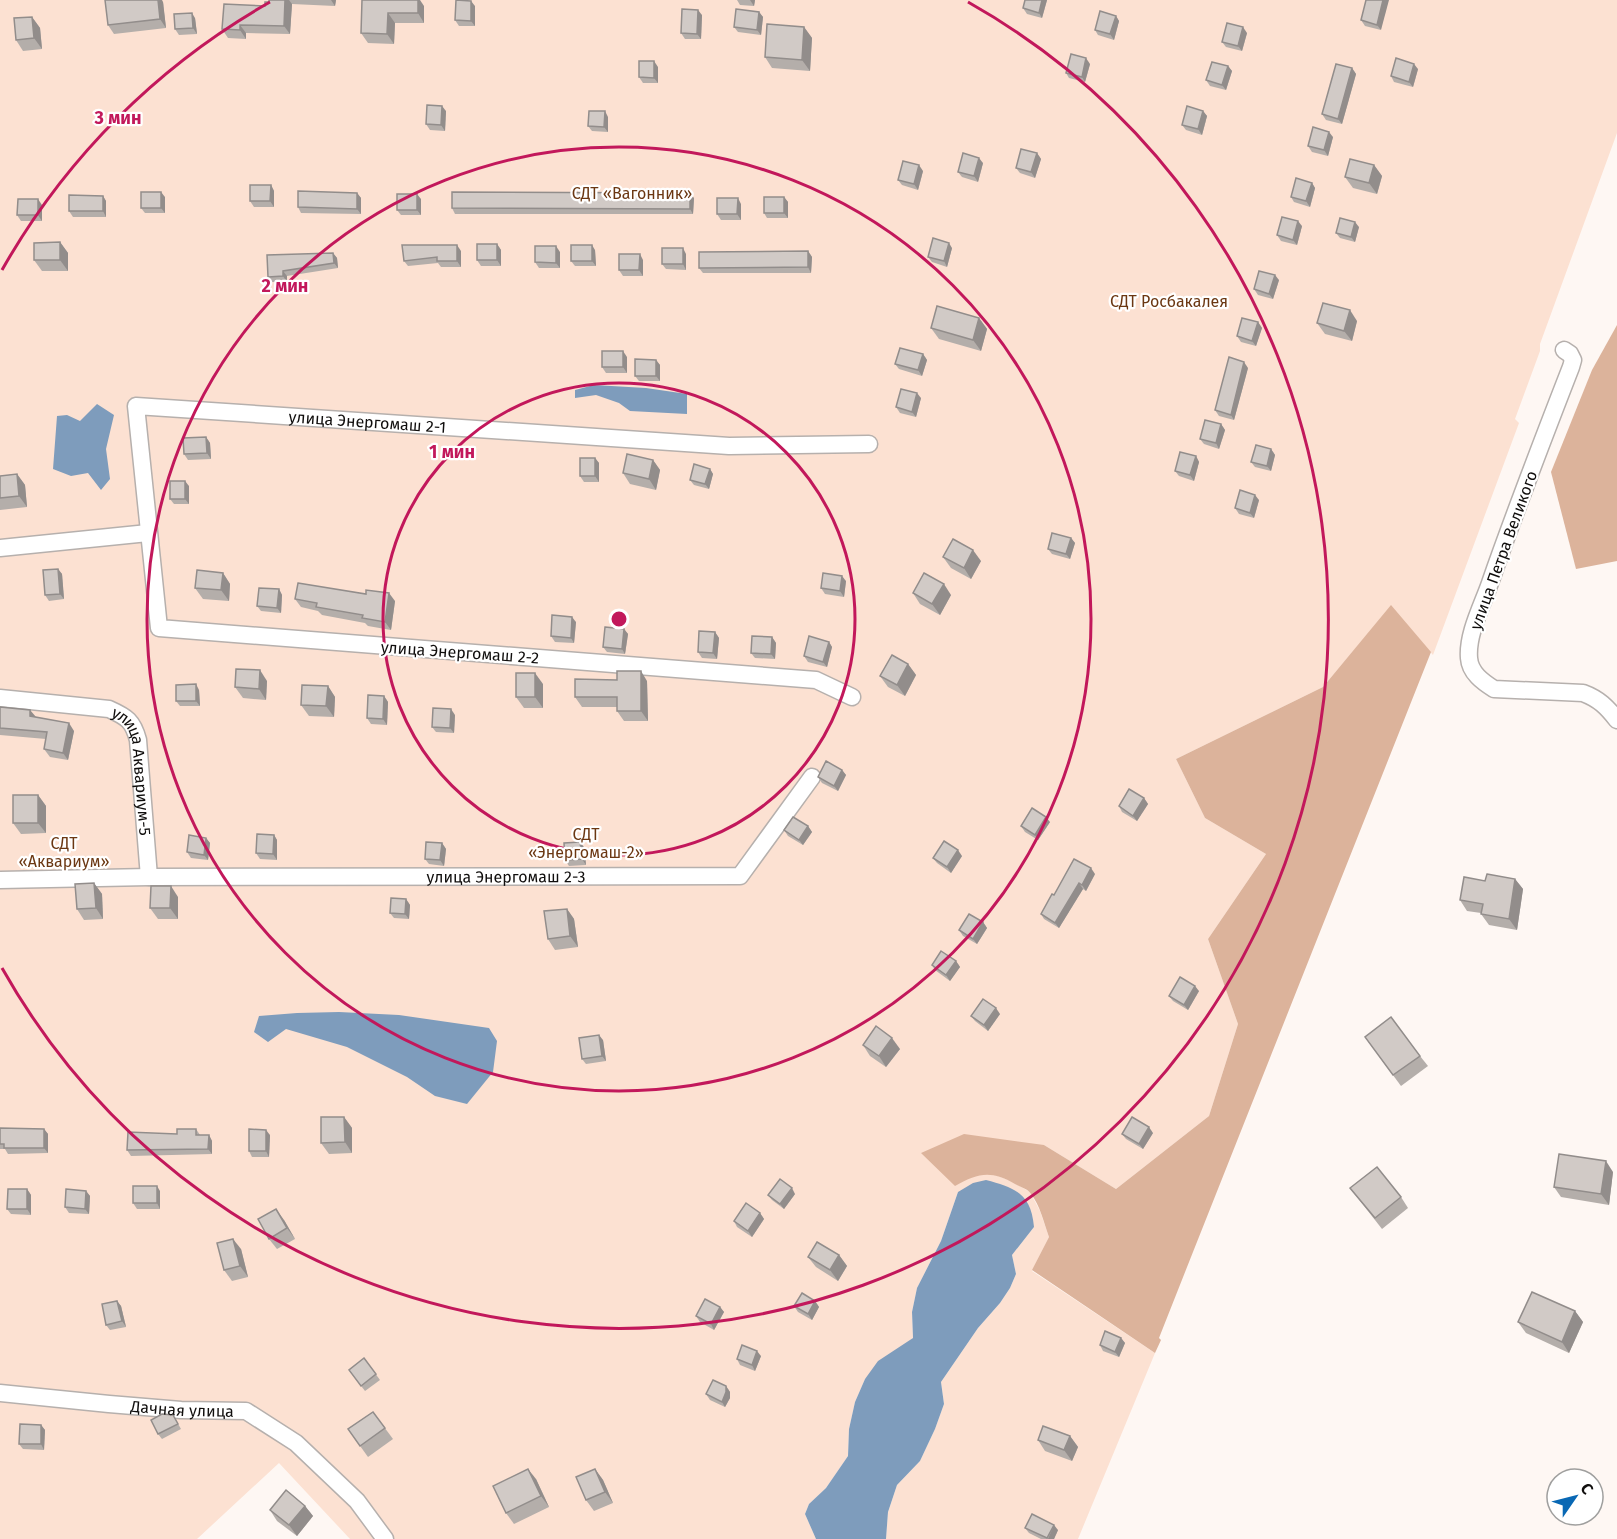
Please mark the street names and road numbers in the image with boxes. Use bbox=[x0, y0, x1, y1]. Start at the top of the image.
street label: улица Энергомаш 2-1 bbox=[288, 407, 447, 437]
street label: улица Петра Великого bbox=[1466, 468, 1541, 632]
street label: улица Энергомаш 2-2 bbox=[380, 637, 540, 668]
street label: улица Аквариум-5 bbox=[109, 703, 155, 836]
street label: улица Энергомаш 2-3 bbox=[426, 867, 585, 887]
street label: Дачная улица bbox=[129, 1397, 234, 1421]

